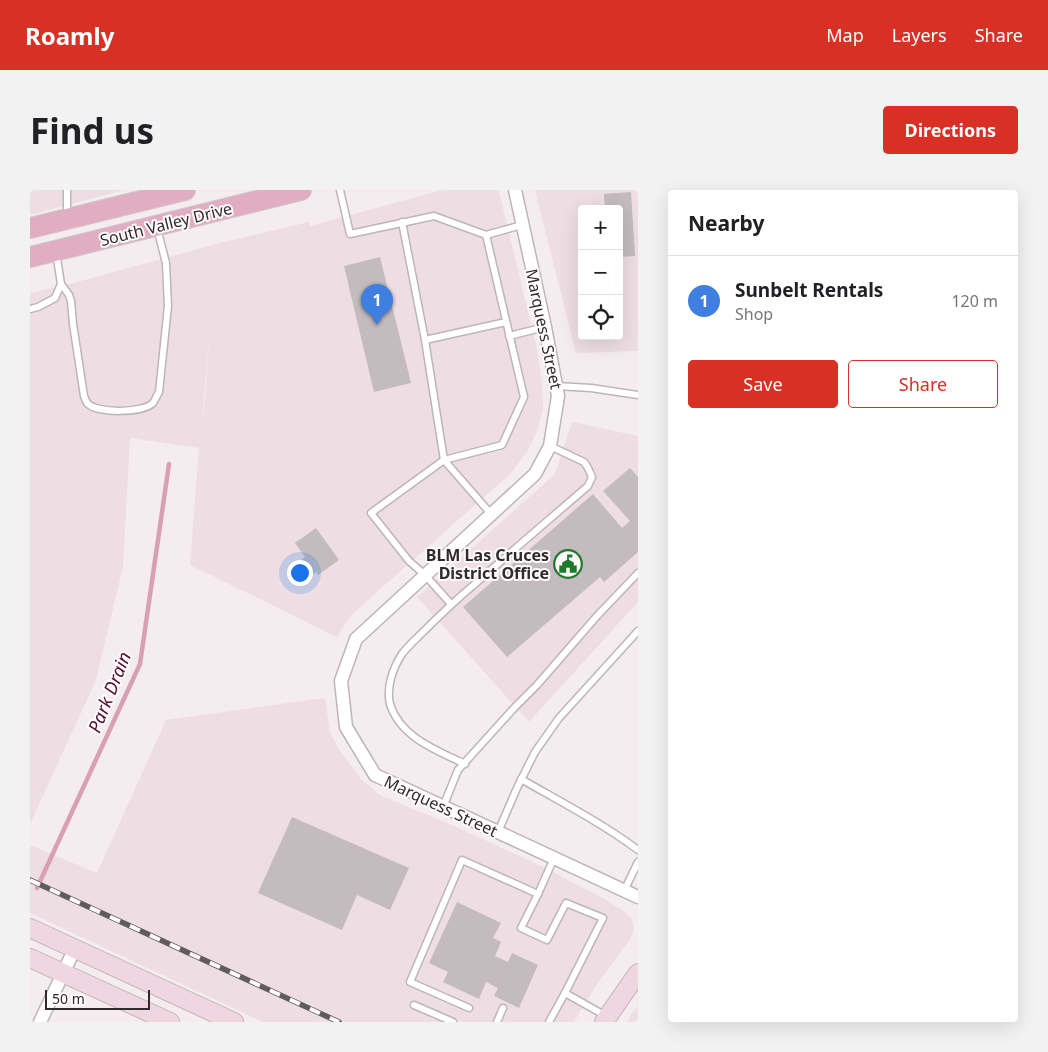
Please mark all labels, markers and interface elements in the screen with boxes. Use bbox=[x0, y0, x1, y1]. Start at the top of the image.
text: Roamly bbox=[25, 19, 114, 52]
text: Map bbox=[826, 23, 864, 47]
text: Layers bbox=[892, 23, 947, 47]
text: Share bbox=[975, 23, 1023, 47]
button: Directions bbox=[883, 106, 1018, 154]
text: Find us bbox=[30, 107, 154, 154]
street label: South Valley Drive bbox=[98, 197, 234, 251]
map controls bbox=[578, 205, 623, 340]
button: + bbox=[578, 205, 623, 250]
text: Nearby bbox=[688, 209, 764, 237]
button: − bbox=[578, 250, 623, 295]
street label: Marquess Street bbox=[520, 267, 568, 392]
text: Sunbelt Rentals bbox=[735, 277, 883, 303]
pin: 1 bbox=[361, 284, 393, 325]
text: 1 bbox=[699, 290, 709, 312]
text: 120 m bbox=[951, 290, 998, 312]
button: locate bbox=[578, 295, 623, 340]
text: Shop bbox=[735, 303, 773, 325]
button: Save bbox=[688, 360, 838, 408]
button: Share bbox=[848, 360, 998, 408]
place label: BLM Las Cruces District Office bbox=[426, 544, 549, 584]
public building icon: BLM Las Cruces District Office bbox=[553, 549, 583, 579]
your location bbox=[287, 560, 313, 586]
water label: Park Drain bbox=[82, 648, 136, 736]
street label: Marquess Street bbox=[381, 770, 501, 842]
scale bar bbox=[45, 987, 150, 1010]
text: 50 m bbox=[52, 989, 85, 1008]

